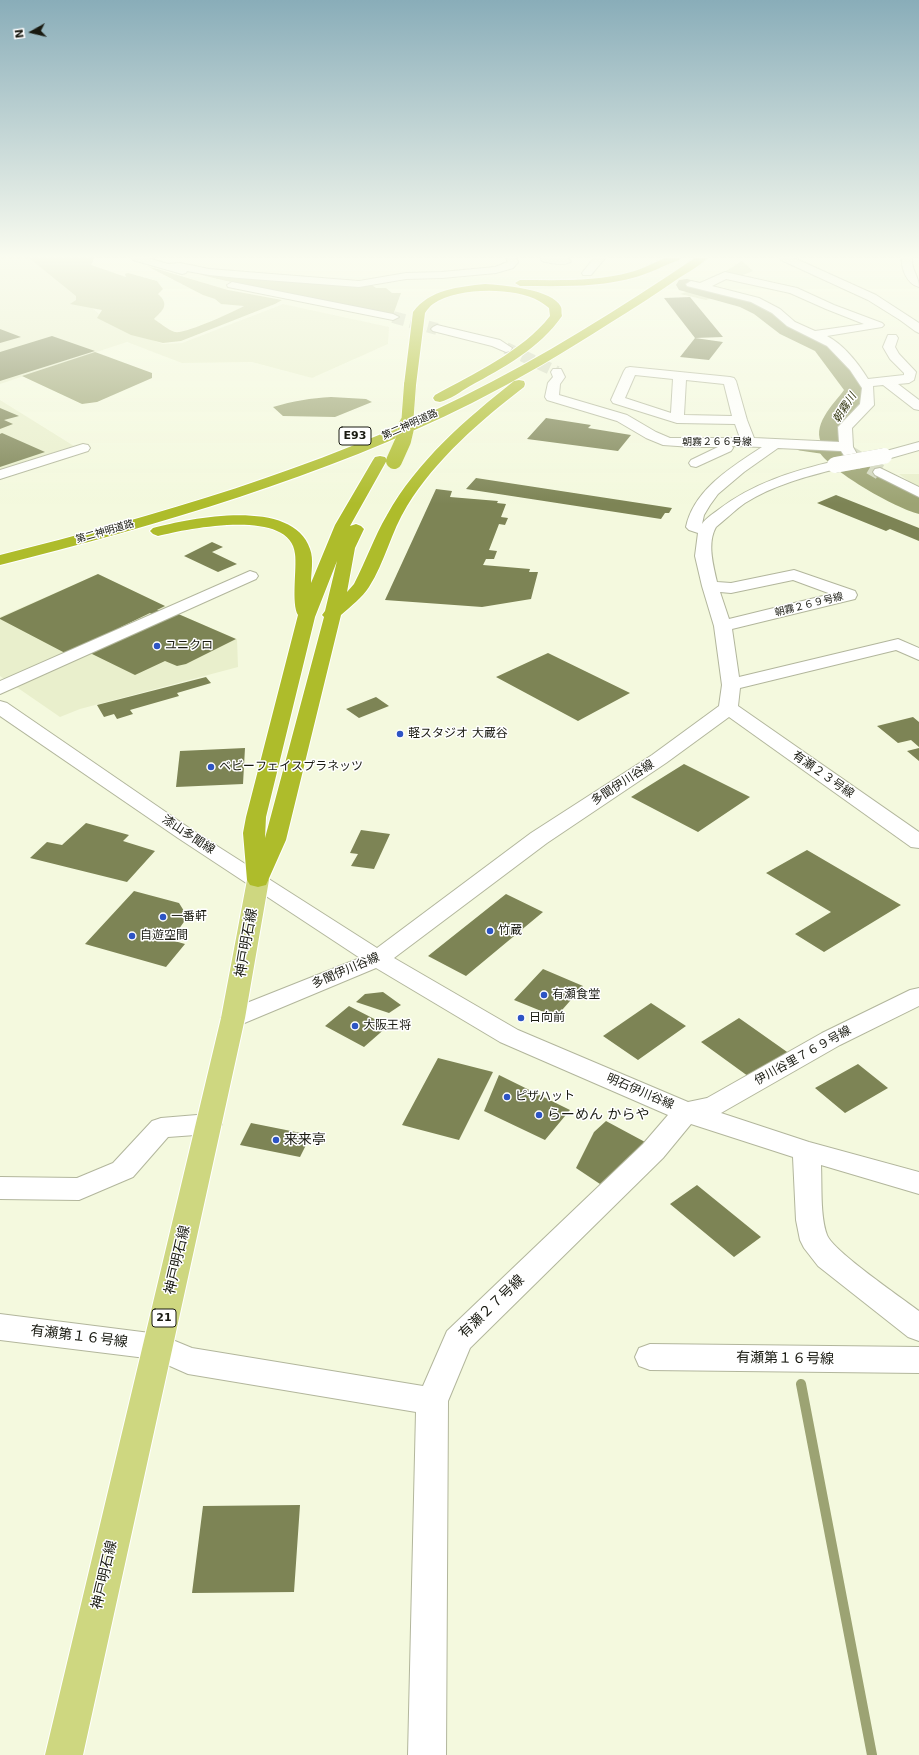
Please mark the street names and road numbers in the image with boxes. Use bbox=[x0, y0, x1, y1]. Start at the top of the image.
street label: 第二神明道路 bbox=[380, 407, 440, 443]
road number: E93 bbox=[339, 427, 371, 445]
street label: 朝霧２６６号線 bbox=[682, 436, 752, 448]
street label: 第二神明道路 bbox=[75, 518, 135, 546]
street label: 朝霧２６９号線 bbox=[774, 591, 844, 619]
street label: 有瀬２３号線 bbox=[789, 748, 857, 802]
street label: 多聞伊川谷線 bbox=[589, 757, 657, 809]
street label: 漆山多聞線 bbox=[159, 813, 217, 857]
street label: 神戸明石線 bbox=[233, 907, 261, 979]
street label: 多聞伊川谷線 bbox=[310, 950, 382, 992]
street label: 伊川谷里７６９号線 bbox=[752, 1024, 854, 1088]
street label: 明石伊川谷線 bbox=[604, 1071, 676, 1113]
street label: 神戸明石線 bbox=[162, 1224, 194, 1296]
street label: 有瀬２７号線 bbox=[456, 1272, 528, 1342]
road number: 21 bbox=[152, 1309, 176, 1327]
street label: 有瀬第１６号線 bbox=[29, 1323, 129, 1351]
street label: 有瀬第１６号線 bbox=[736, 1350, 834, 1368]
street label: 神戸明石線 bbox=[89, 1539, 121, 1611]

